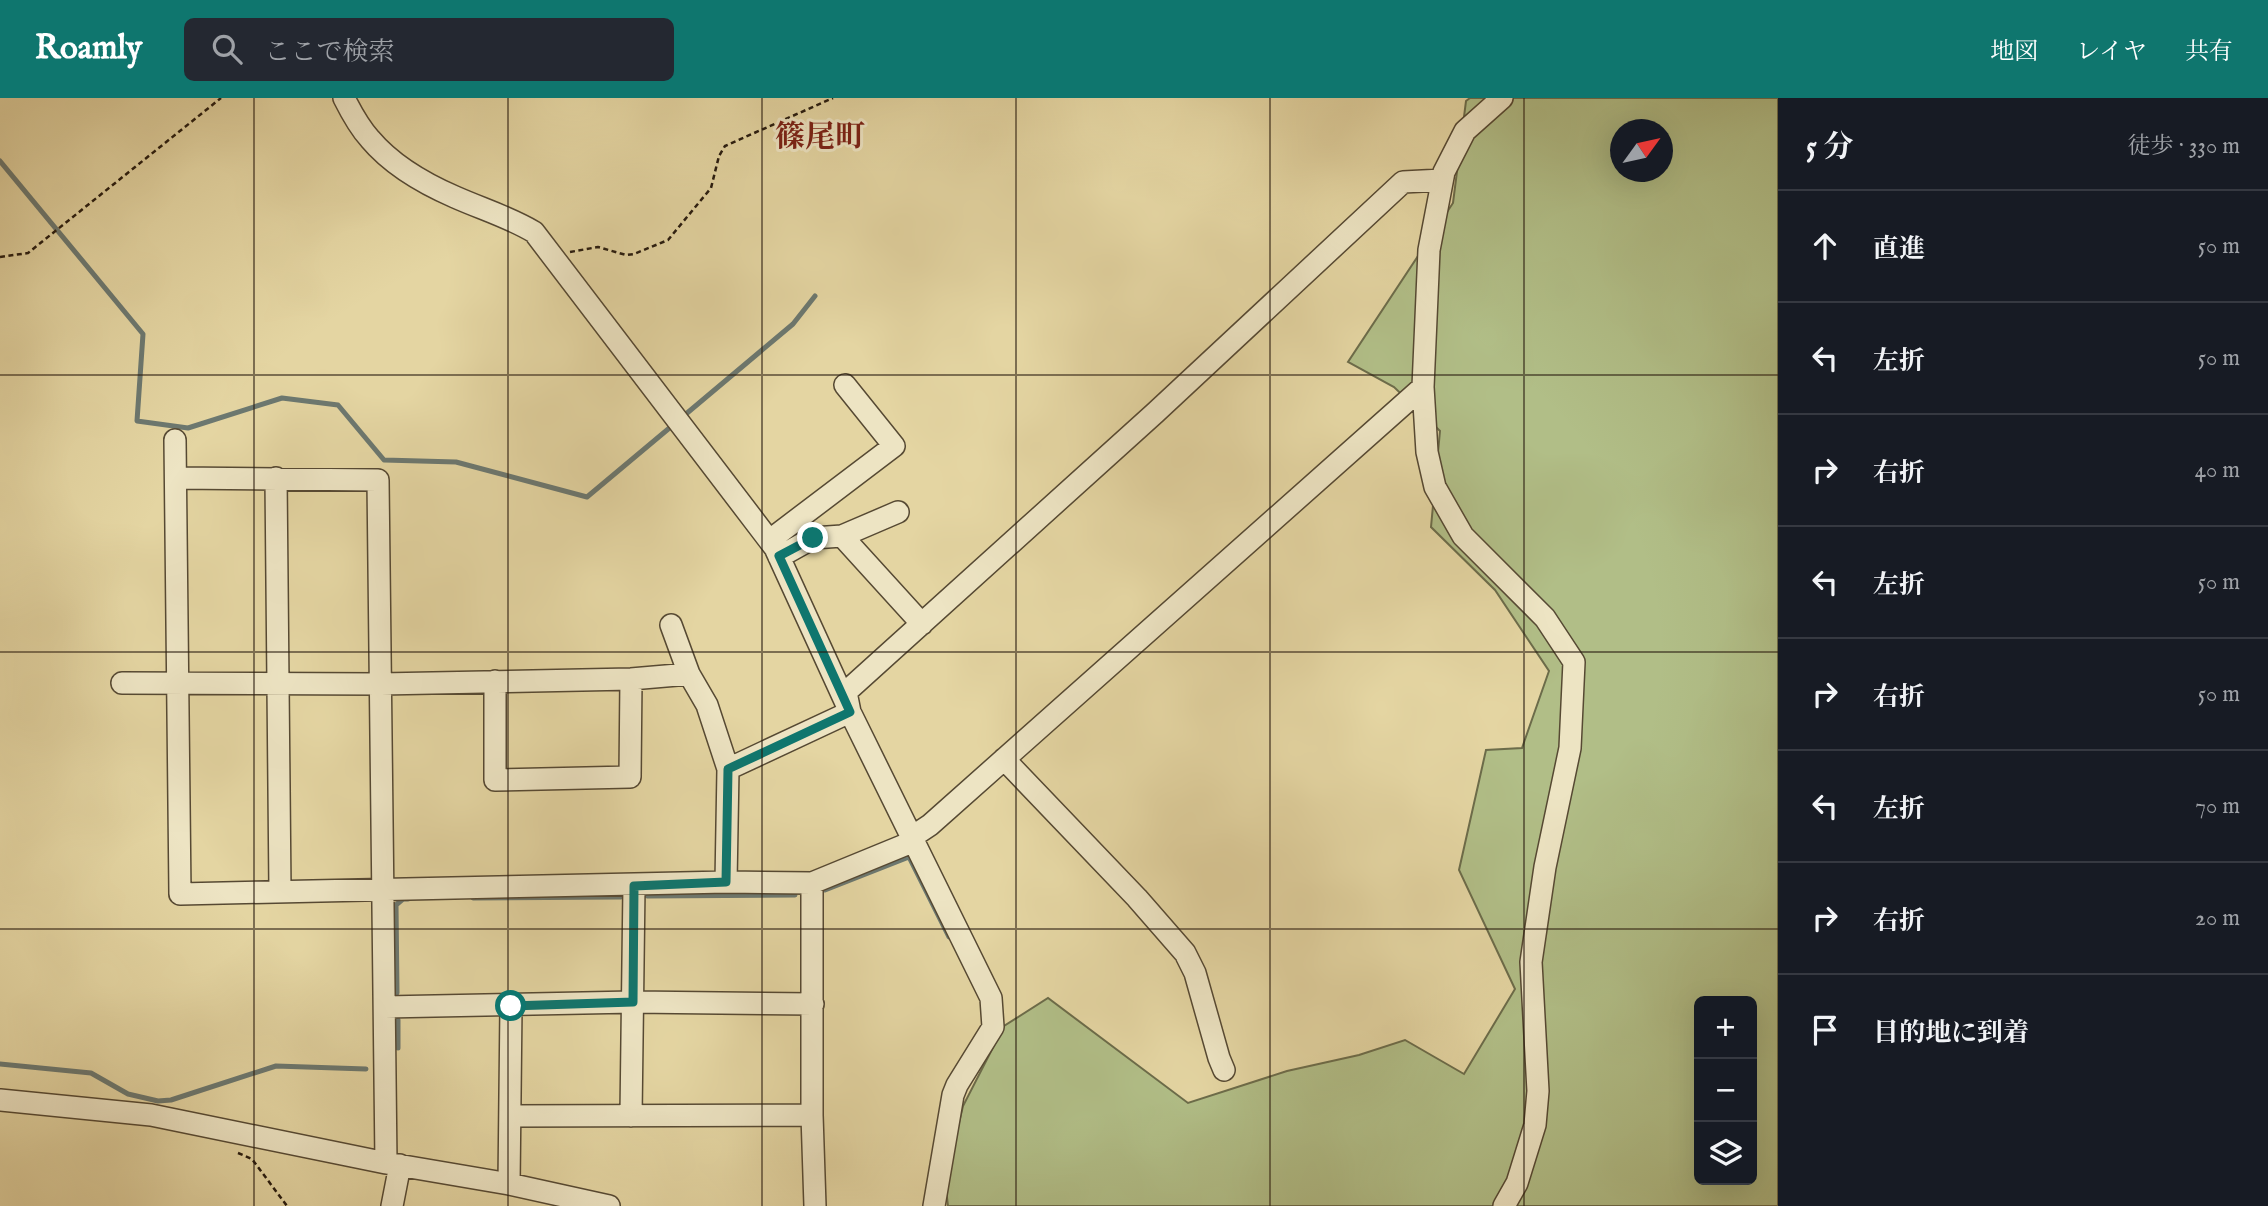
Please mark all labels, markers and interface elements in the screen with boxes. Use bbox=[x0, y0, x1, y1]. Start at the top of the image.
search box bbox=[184, 18, 674, 81]
text: Roamly bbox=[35, 28, 142, 70]
icon: search bbox=[208, 30, 246, 68]
text: ここで検索 bbox=[264, 36, 394, 69]
text: 地図 bbox=[1990, 37, 2038, 68]
text: レイヤ bbox=[2076, 37, 2147, 68]
text: 共有 bbox=[2185, 37, 2233, 68]
district label: 篠尾町 bbox=[775, 119, 865, 157]
north arrow bbox=[1610, 119, 1673, 182]
text: 5 分 bbox=[1806, 129, 1853, 167]
text: 徒歩 · 330 m bbox=[2128, 132, 2240, 161]
icon: ahead bbox=[1806, 227, 1844, 265]
text: 50 m bbox=[2198, 232, 2240, 261]
text: 直進 bbox=[1873, 233, 1925, 266]
icon: left bbox=[1806, 339, 1844, 377]
text: 50 m bbox=[2198, 344, 2240, 373]
text: 左折 bbox=[1873, 345, 1925, 378]
icon: right bbox=[1806, 451, 1844, 489]
text: 40 m bbox=[2195, 456, 2240, 485]
text: 右折 bbox=[1873, 457, 1925, 490]
route end bbox=[797, 522, 828, 553]
icon: left bbox=[1806, 563, 1844, 601]
text: 50 m bbox=[2198, 568, 2240, 597]
text: 左折 bbox=[1873, 569, 1925, 602]
icon: right bbox=[1806, 675, 1844, 713]
text: 50 m bbox=[2198, 680, 2240, 709]
text: 右折 bbox=[1873, 681, 1925, 714]
icon: left bbox=[1806, 787, 1844, 825]
text: 70 m bbox=[2195, 792, 2240, 821]
text: 左折 bbox=[1873, 793, 1925, 826]
icon: right bbox=[1806, 899, 1844, 937]
text: 20 m bbox=[2195, 904, 2240, 933]
text: 右折 bbox=[1873, 905, 1925, 938]
route start bbox=[495, 990, 526, 1021]
map controls bbox=[1694, 996, 1757, 1185]
button: + bbox=[1694, 996, 1757, 1059]
icon: arrive bbox=[1806, 1011, 1844, 1049]
text: 目的地に到着 bbox=[1873, 1017, 2029, 1050]
button: − bbox=[1694, 1059, 1757, 1122]
button: layers bbox=[1694, 1122, 1757, 1185]

